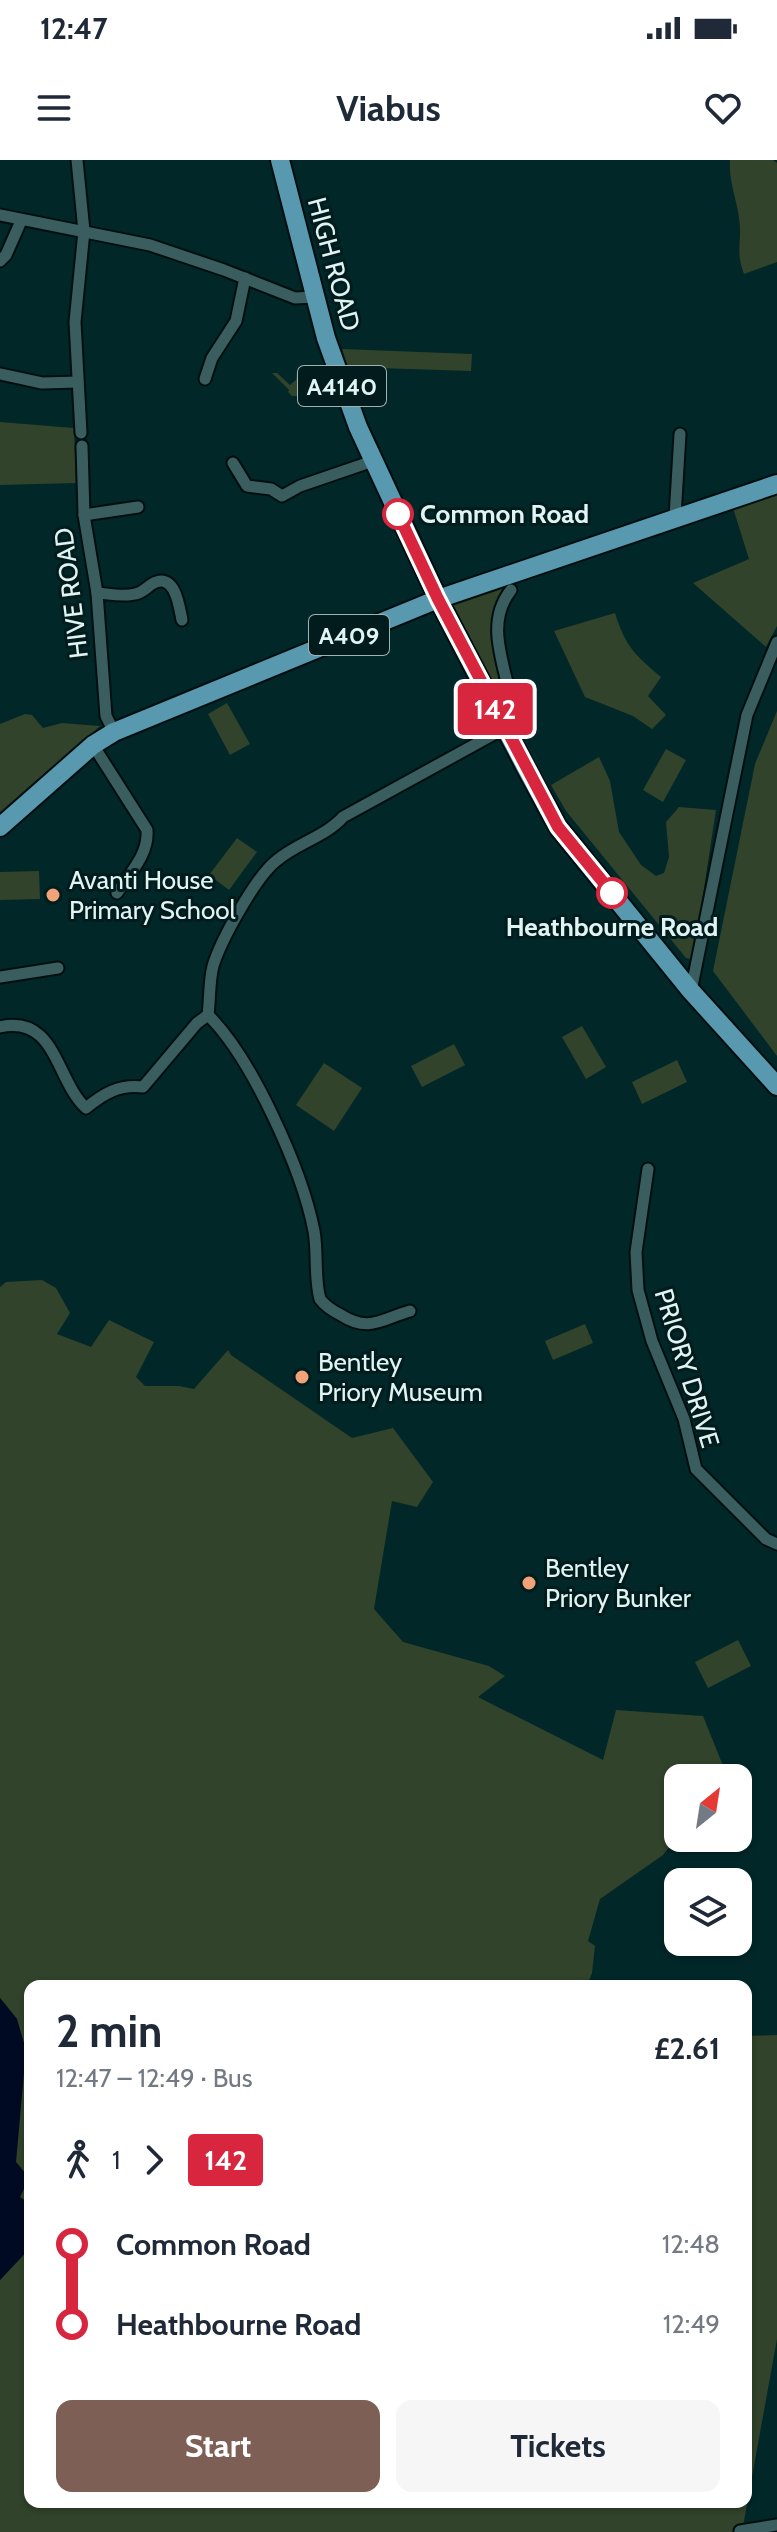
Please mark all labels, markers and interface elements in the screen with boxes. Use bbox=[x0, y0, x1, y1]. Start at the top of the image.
text: 12:47 bbox=[40, 10, 108, 47]
icon: menu bbox=[32, 86, 76, 130]
text: Viabus bbox=[336, 86, 441, 130]
icon: heart bbox=[701, 86, 745, 130]
street label: HIGH ROAD bbox=[301, 194, 367, 334]
road number: A4140 bbox=[298, 366, 386, 406]
place label: Common Road bbox=[420, 498, 589, 530]
marker: Common Road bbox=[383, 499, 413, 529]
street label: HIVE ROAD bbox=[47, 526, 95, 660]
road number: A409 bbox=[309, 615, 389, 655]
line badge: 142 bbox=[449, 683, 541, 735]
text: 142 bbox=[474, 692, 516, 726]
place label: Avanti House Primary School bbox=[69, 864, 236, 926]
marker: Heathbourne Road bbox=[597, 878, 627, 908]
marker: Avanti House Primary School bbox=[44, 886, 62, 904]
place label: Heathbourne Road bbox=[506, 911, 718, 943]
street label: PRIORY DRIVE bbox=[648, 1285, 726, 1451]
place label: Bentley Priory Museum bbox=[318, 1346, 483, 1408]
marker: Bentley Priory Museum bbox=[293, 1368, 311, 1386]
place label: Bentley Priory Bunker bbox=[545, 1552, 692, 1614]
marker: Bentley Priory Bunker bbox=[520, 1574, 538, 1592]
north arrow bbox=[664, 1764, 752, 1852]
map controls bbox=[664, 1764, 752, 1956]
button: layers bbox=[664, 1868, 752, 1956]
text: 2 min bbox=[56, 2005, 162, 2058]
text: £2.61 bbox=[654, 2030, 720, 2067]
text: 12:47 – 12:49 · Bus bbox=[56, 2062, 252, 2094]
icon: walk bbox=[56, 2138, 100, 2182]
icon: forward bbox=[132, 2138, 176, 2182]
text: 142 bbox=[204, 2143, 247, 2177]
text: 1 bbox=[112, 2144, 120, 2176]
text: Common Road bbox=[116, 2226, 311, 2263]
text: 12:48 bbox=[662, 2228, 720, 2260]
text: Heathbourne Road bbox=[116, 2306, 361, 2343]
text: 12:49 bbox=[663, 2308, 720, 2340]
button: Start bbox=[56, 2400, 380, 2492]
button: Tickets bbox=[396, 2400, 720, 2492]

